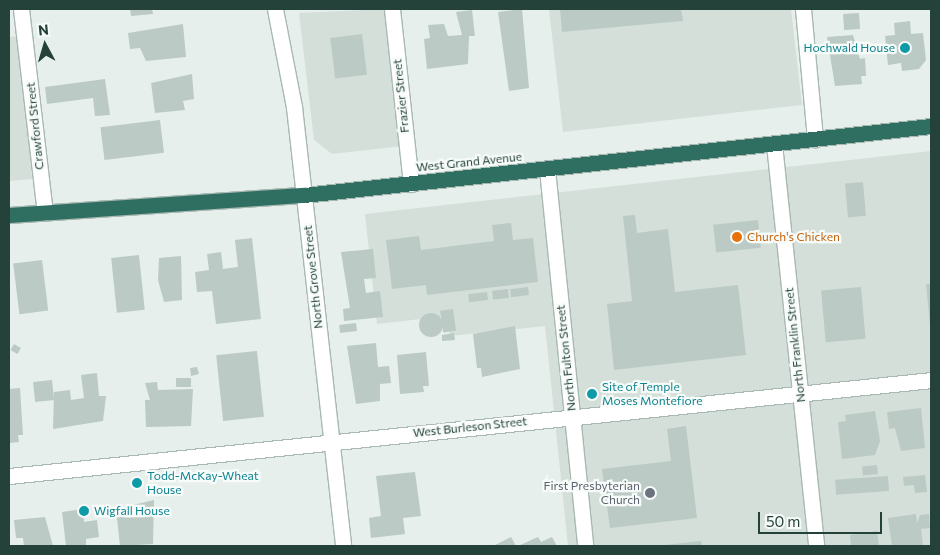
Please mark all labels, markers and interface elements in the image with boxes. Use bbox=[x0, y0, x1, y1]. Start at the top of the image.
north arrow bbox=[20, 20, 70, 70]
text: N bbox=[37, 21, 49, 39]
place label: Hochwald House bbox=[803, 41, 895, 55]
marker: Hochwald House bbox=[899, 42, 911, 54]
street label: Frazier Street bbox=[390, 58, 412, 134]
street label: Crawford Street bbox=[23, 81, 47, 171]
street label: West Grand Avenue bbox=[415, 149, 523, 175]
street label: North Grove Street bbox=[300, 225, 326, 329]
place label: Church's Chicken bbox=[747, 230, 840, 244]
marker: Church's Chicken bbox=[731, 231, 743, 243]
street label: North Franklin Street bbox=[782, 287, 808, 403]
street label: North Fulton Street bbox=[553, 304, 579, 412]
place label: Site of Temple Moses Montefiore bbox=[602, 380, 703, 408]
marker: Site of Temple Moses Montefiore bbox=[586, 388, 598, 400]
street label: West Burleson Street bbox=[412, 414, 528, 440]
place label: Todd-McKay-Wheat House bbox=[147, 469, 259, 497]
marker: Todd-McKay-Wheat House bbox=[131, 477, 143, 489]
place label: First Presbyterian Church bbox=[544, 479, 640, 507]
marker: First Presbyterian Church bbox=[644, 487, 656, 499]
scale bar bbox=[760, 502, 884, 534]
place label: Wigfall House bbox=[94, 504, 170, 518]
marker: Wigfall House bbox=[78, 505, 90, 517]
text: 50 m bbox=[766, 512, 800, 530]

